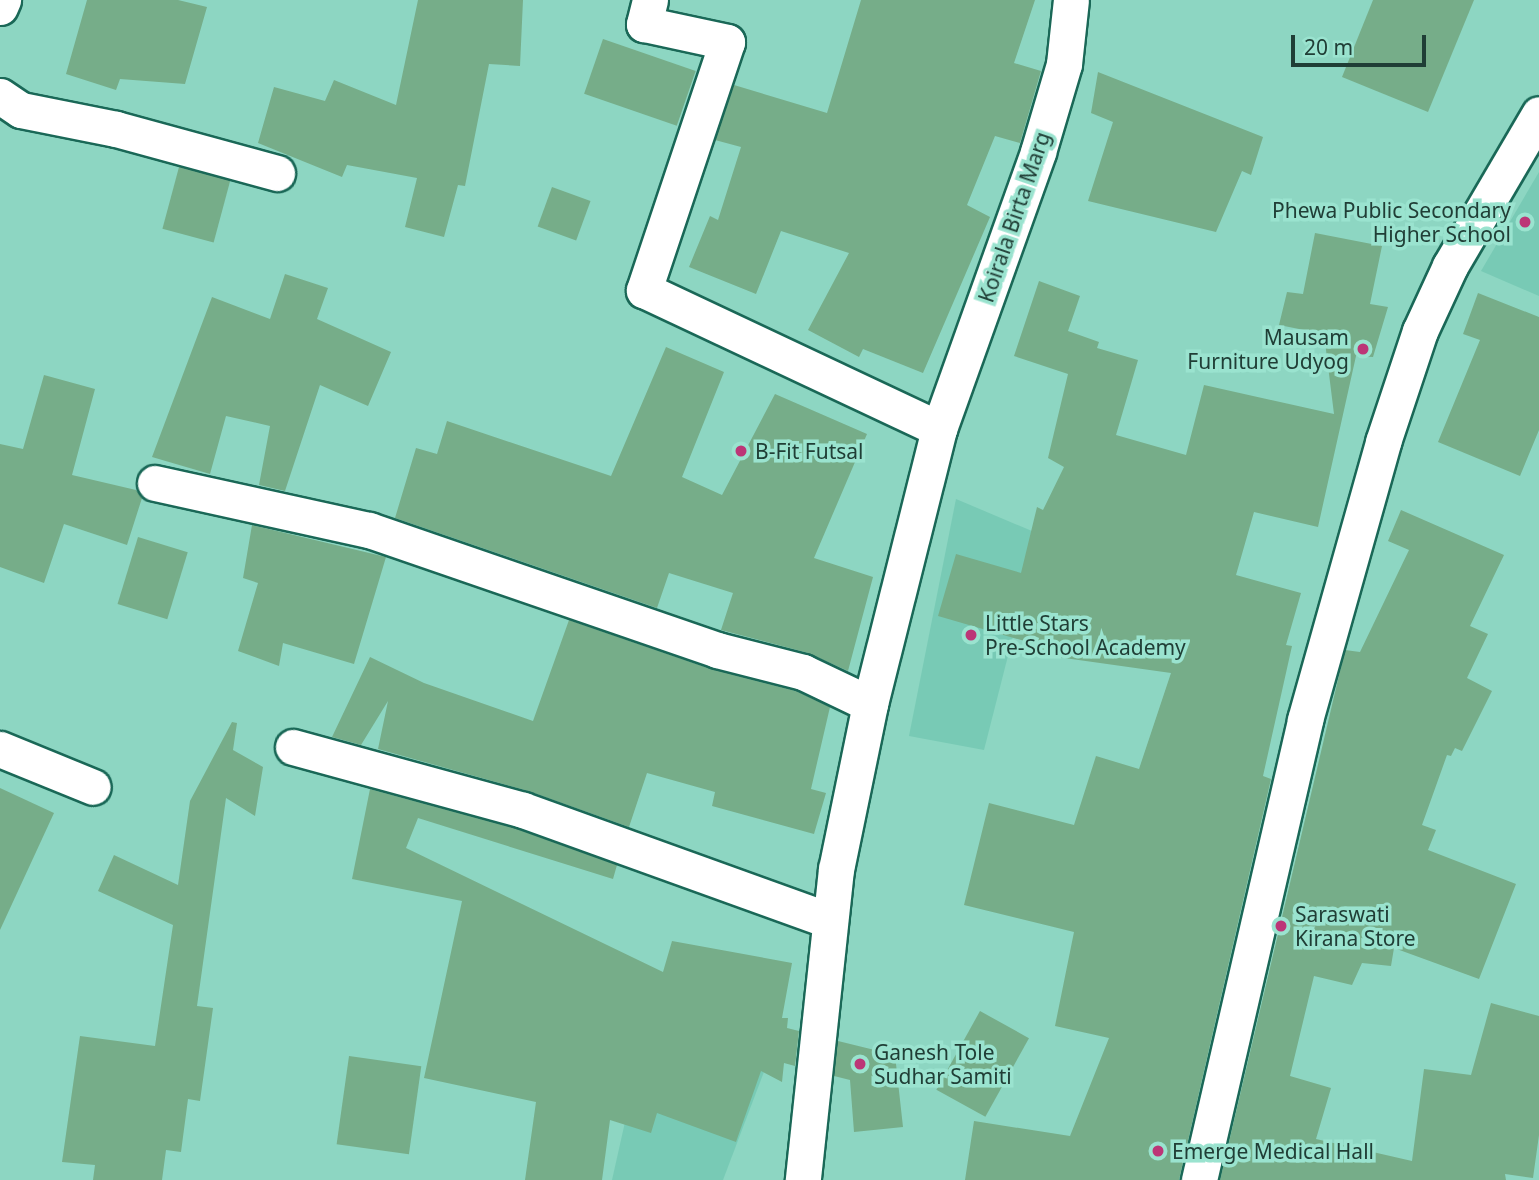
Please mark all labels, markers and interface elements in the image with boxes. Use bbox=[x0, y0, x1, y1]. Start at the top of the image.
scale bar bbox=[1294, 21, 1429, 65]
text: 20 m bbox=[1304, 33, 1353, 61]
street label: Koirala Birta Marg bbox=[973, 128, 1055, 306]
place label: Phewa Public Secondary Higher School bbox=[1272, 197, 1511, 247]
marker: Phewa Public Secondary Higher School bbox=[1517, 214, 1533, 230]
place label: Mausam Furniture Udyog bbox=[1187, 324, 1349, 374]
marker: Mausam Furniture Udyog bbox=[1355, 341, 1371, 357]
place label: B-Fit Futsal bbox=[755, 438, 863, 464]
marker: B-Fit Futsal bbox=[733, 443, 749, 459]
place label: Little Stars Pre-School Academy bbox=[985, 610, 1186, 660]
marker: Little Stars Pre-School Academy bbox=[963, 627, 979, 643]
place label: Saraswati Kirana Store bbox=[1295, 901, 1416, 951]
marker: Saraswati Kirana Store bbox=[1273, 918, 1289, 934]
place label: Ganesh Tole Sudhar Samiti bbox=[874, 1039, 1012, 1089]
marker: Ganesh Tole Sudhar Samiti bbox=[852, 1056, 868, 1072]
place label: Emerge Medical Hall bbox=[1172, 1138, 1374, 1164]
marker: Emerge Medical Hall bbox=[1150, 1143, 1166, 1159]

